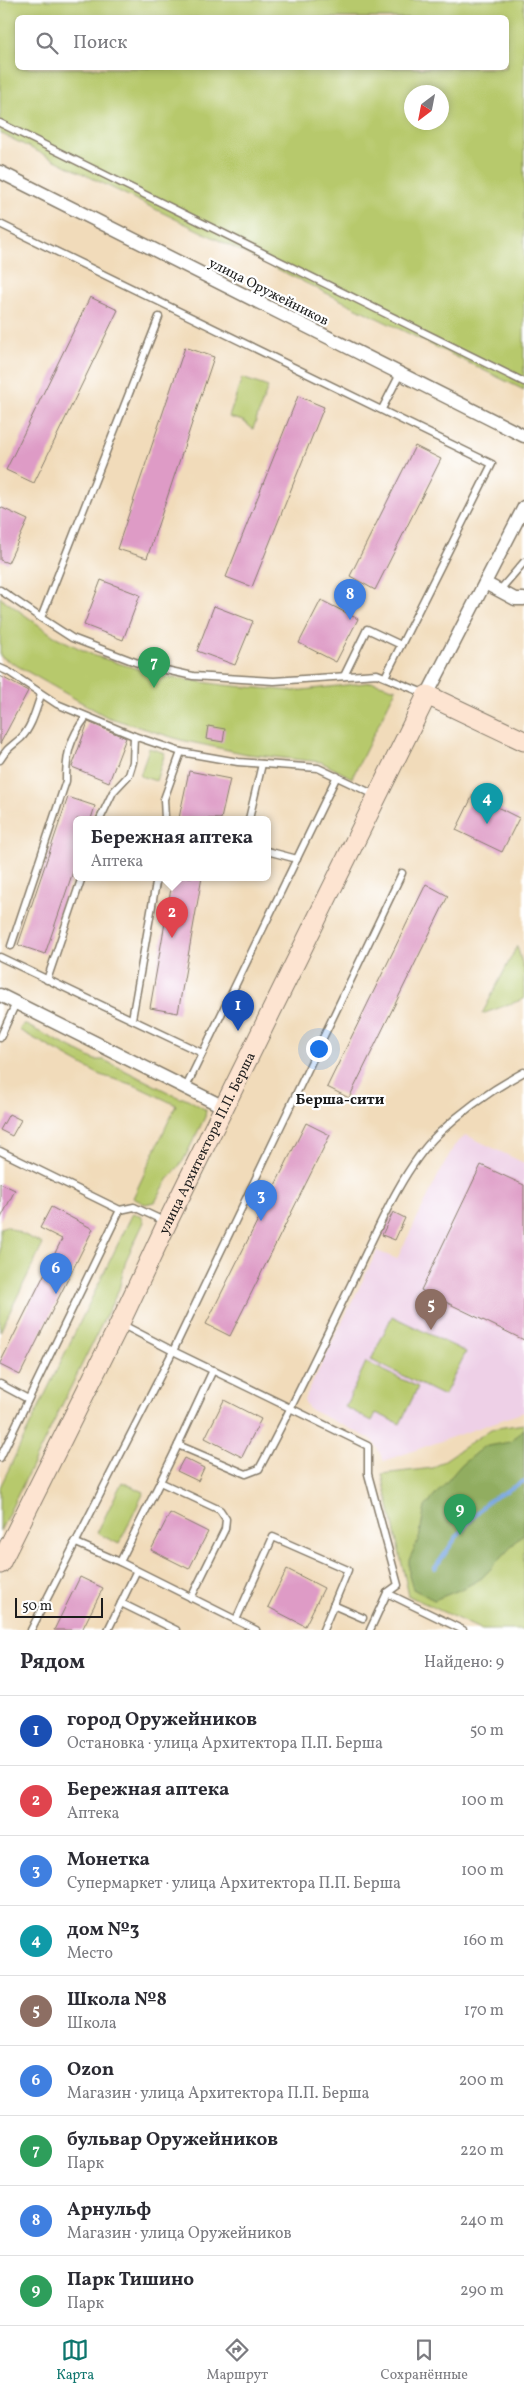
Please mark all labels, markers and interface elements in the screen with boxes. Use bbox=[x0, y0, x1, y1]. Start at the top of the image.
search box bbox=[15, 15, 509, 70]
icon: search bbox=[33, 29, 61, 57]
text: Поиск bbox=[73, 30, 127, 56]
north arrow bbox=[404, 85, 449, 130]
street label: улица Оружейников bbox=[205, 254, 332, 331]
pin: 8 bbox=[334, 579, 366, 620]
pin: 7 bbox=[138, 647, 170, 688]
pin: 4 bbox=[471, 783, 503, 824]
popup bbox=[73, 816, 271, 881]
text: Бережная аптека bbox=[91, 825, 253, 851]
text: Аптека bbox=[91, 851, 143, 873]
pin: 2 bbox=[156, 897, 188, 938]
pin: 1 bbox=[222, 990, 254, 1031]
your location bbox=[306, 1036, 332, 1062]
street label: улица Архитектора П.П. Берша bbox=[155, 1049, 261, 1238]
district label: Берша-сити bbox=[296, 1090, 385, 1111]
pin: 3 bbox=[245, 1180, 277, 1221]
pin: 6 bbox=[40, 1253, 72, 1294]
pin: 5 bbox=[415, 1289, 447, 1330]
pin: 9 bbox=[444, 1494, 476, 1535]
scale bar bbox=[15, 1595, 102, 1618]
text: 50 m bbox=[22, 1597, 52, 1616]
text: Рядом bbox=[20, 1648, 85, 1677]
text: Найдено: 9 bbox=[424, 1652, 504, 1674]
text: город Оружейников bbox=[67, 1707, 257, 1733]
text: 1 bbox=[33, 1720, 39, 1742]
text: 50 m bbox=[470, 1720, 504, 1742]
text: Остановка · улица Архитектора П.П. Берша bbox=[67, 1733, 383, 1755]
text: Бережная аптека bbox=[67, 1777, 229, 1803]
text: 2 bbox=[32, 1790, 40, 1812]
text: 100 m bbox=[461, 1790, 504, 1812]
text: Аптека bbox=[67, 1803, 120, 1825]
text: Монетка bbox=[67, 1847, 150, 1873]
text: 3 bbox=[32, 1860, 40, 1882]
text: 100 m bbox=[461, 1860, 504, 1882]
text: Супермаркет · улица Архитектора П.П. Берша bbox=[67, 1873, 401, 1895]
text: дом №3 bbox=[67, 1917, 139, 1943]
text: 4 bbox=[31, 1930, 41, 1952]
text: 160 m bbox=[463, 1930, 504, 1952]
text: Место bbox=[67, 1943, 113, 1965]
text: Школа №8 bbox=[67, 1987, 167, 2013]
text: 5 bbox=[32, 2000, 40, 2022]
text: 170 m bbox=[464, 2000, 504, 2022]
text: Школа bbox=[67, 2013, 117, 2035]
text: Ozon bbox=[67, 2057, 114, 2083]
text: 6 bbox=[32, 2070, 40, 2092]
text: 200 m bbox=[459, 2070, 504, 2092]
text: Магазин · улица Архитектора П.П. Берша bbox=[67, 2083, 370, 2105]
text: бульвар Оружейников bbox=[67, 2127, 278, 2153]
text: 7 bbox=[32, 2140, 40, 2162]
text: 220 m bbox=[460, 2140, 504, 2162]
text: Парк bbox=[67, 2153, 104, 2175]
text: Арнульф bbox=[67, 2197, 151, 2223]
text: 8 bbox=[32, 2210, 40, 2232]
text: 240 m bbox=[460, 2210, 504, 2232]
text: Магазин · улица Оружейников bbox=[67, 2223, 292, 2245]
text: Парк Тишино bbox=[67, 2267, 194, 2293]
text: 9 bbox=[32, 2280, 40, 2302]
text: 290 m bbox=[460, 2280, 504, 2302]
text: Парк bbox=[67, 2293, 104, 2315]
tab: Карта bbox=[56, 2336, 94, 2385]
tab: Маршрут bbox=[206, 2336, 268, 2385]
tab: Сохранённые bbox=[380, 2336, 468, 2385]

